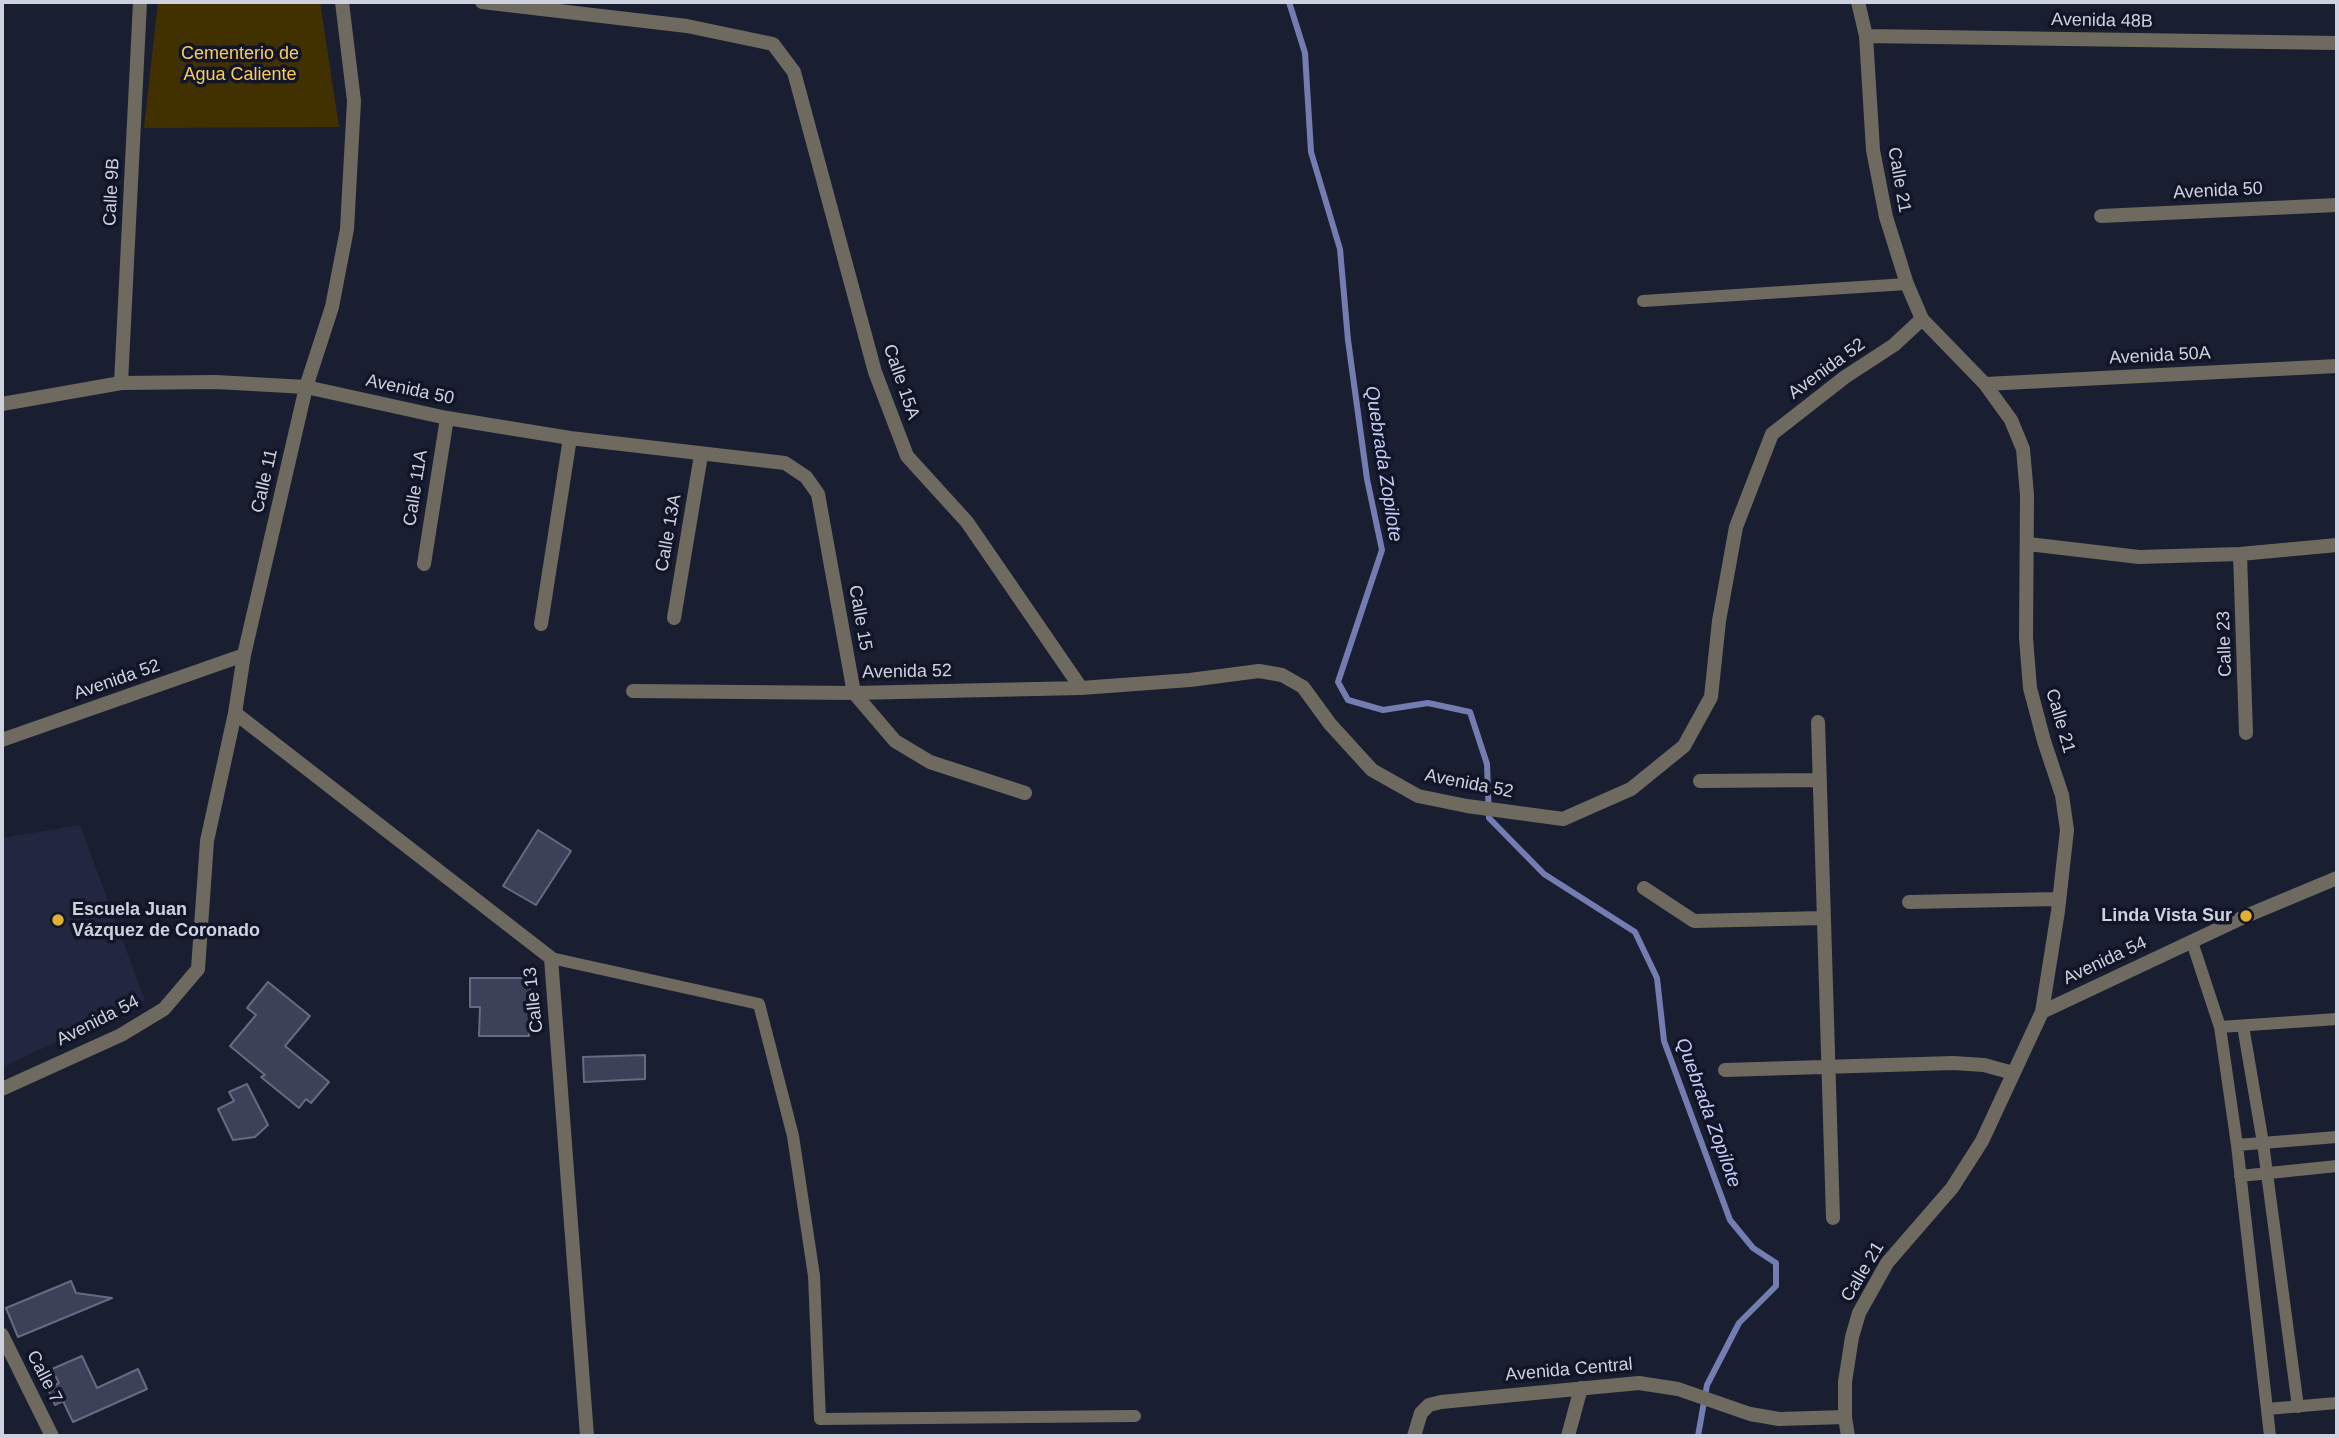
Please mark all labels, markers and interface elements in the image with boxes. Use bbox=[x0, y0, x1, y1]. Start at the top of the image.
street label: Avenida 48B bbox=[2051, 9, 2153, 33]
park label: Cementerio de Agua Caliente bbox=[181, 43, 299, 86]
street label: Calle 21 bbox=[1883, 146, 1915, 214]
street label: Calle 9B bbox=[99, 157, 125, 227]
street label: Avenida 50 bbox=[2173, 178, 2263, 204]
street label: Avenida 52 bbox=[1784, 334, 1870, 404]
street label: Calle 15A bbox=[878, 342, 924, 422]
street label: Avenida 50A bbox=[2109, 343, 2211, 369]
street label: Avenida 50 bbox=[364, 370, 456, 410]
water label: Quebrada Zopilote bbox=[1359, 384, 1407, 544]
street label: Calle 11 bbox=[247, 447, 283, 515]
street label: Calle 11A bbox=[399, 448, 433, 528]
street label: Calle 13A bbox=[652, 493, 686, 573]
street label: Calle 15 bbox=[844, 584, 876, 652]
street label: Calle 23 bbox=[2213, 611, 2237, 677]
street label: Avenida 52 bbox=[71, 655, 163, 705]
street label: Avenida 52 bbox=[862, 660, 952, 684]
street label: Calle 21 bbox=[2041, 686, 2079, 756]
street label: Avenida 52 bbox=[1423, 765, 1515, 803]
place label: Escuela Juan Vázquez de Coronado bbox=[72, 899, 260, 942]
place label: Linda Vista Sur bbox=[2101, 905, 2232, 927]
marker: Linda Vista Sur bbox=[2238, 908, 2254, 924]
marker: Escuela Juan Vázquez de Coronado bbox=[50, 912, 66, 928]
street label: Avenida 54 bbox=[2060, 932, 2150, 990]
street label: Calle 13 bbox=[520, 966, 548, 1034]
street label: Avenida 54 bbox=[53, 991, 143, 1051]
water label: Quebrada Zopilote bbox=[1670, 1035, 1746, 1191]
street label: Calle 21 bbox=[1837, 1238, 1889, 1306]
street label: Calle 7 bbox=[22, 1347, 66, 1407]
street label: Avenida Central bbox=[1504, 1354, 1634, 1386]

